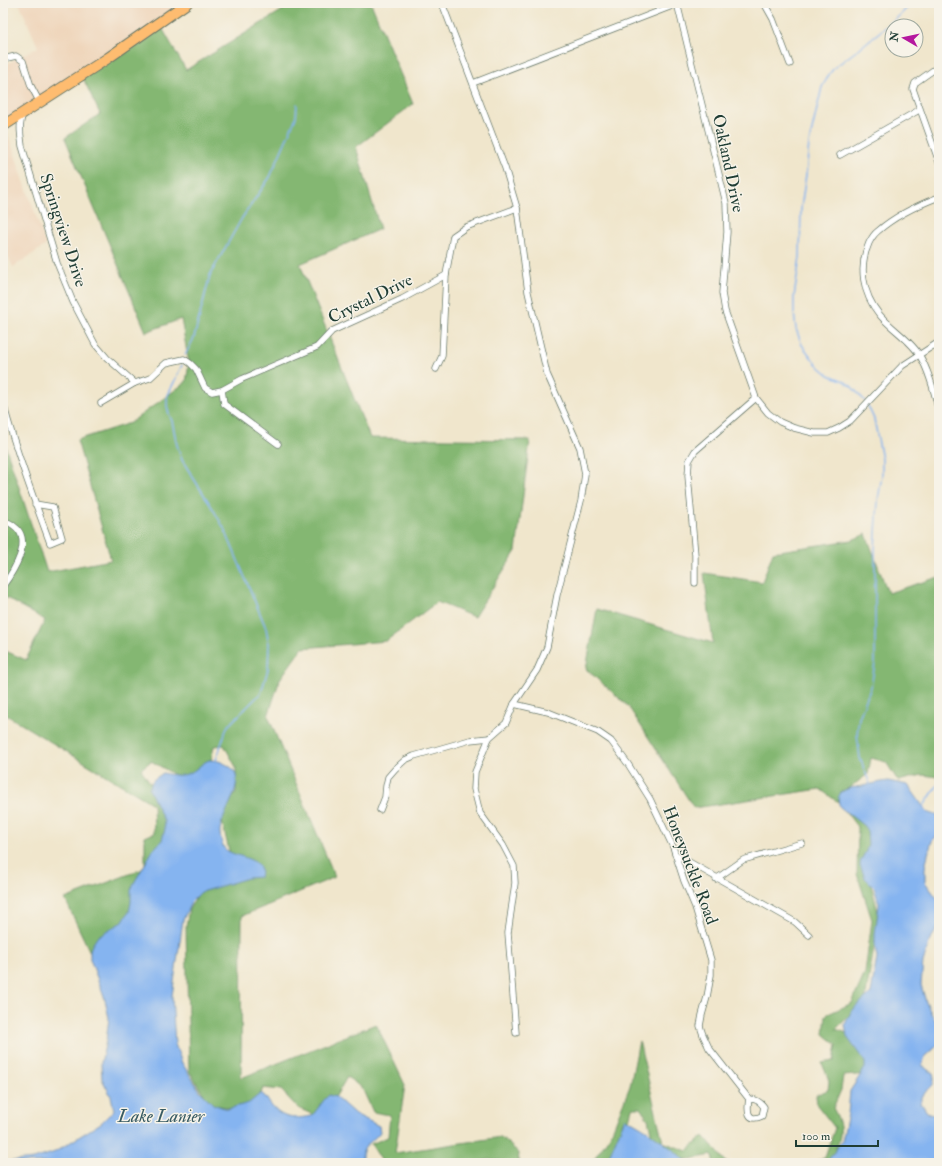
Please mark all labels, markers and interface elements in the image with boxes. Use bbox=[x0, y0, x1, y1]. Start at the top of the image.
north arrow bbox=[884, 18, 924, 58]
text: N bbox=[887, 30, 902, 43]
street label: Oakland Drive bbox=[708, 112, 749, 214]
street label: Springview Drive bbox=[34, 171, 92, 290]
street label: Crystal Drive bbox=[325, 269, 416, 329]
street label: Honeysuckle Road bbox=[657, 803, 723, 928]
water label: Lake Lanier bbox=[117, 1105, 206, 1128]
scale bar bbox=[796, 1122, 878, 1148]
text: 100 m bbox=[802, 1129, 831, 1144]

